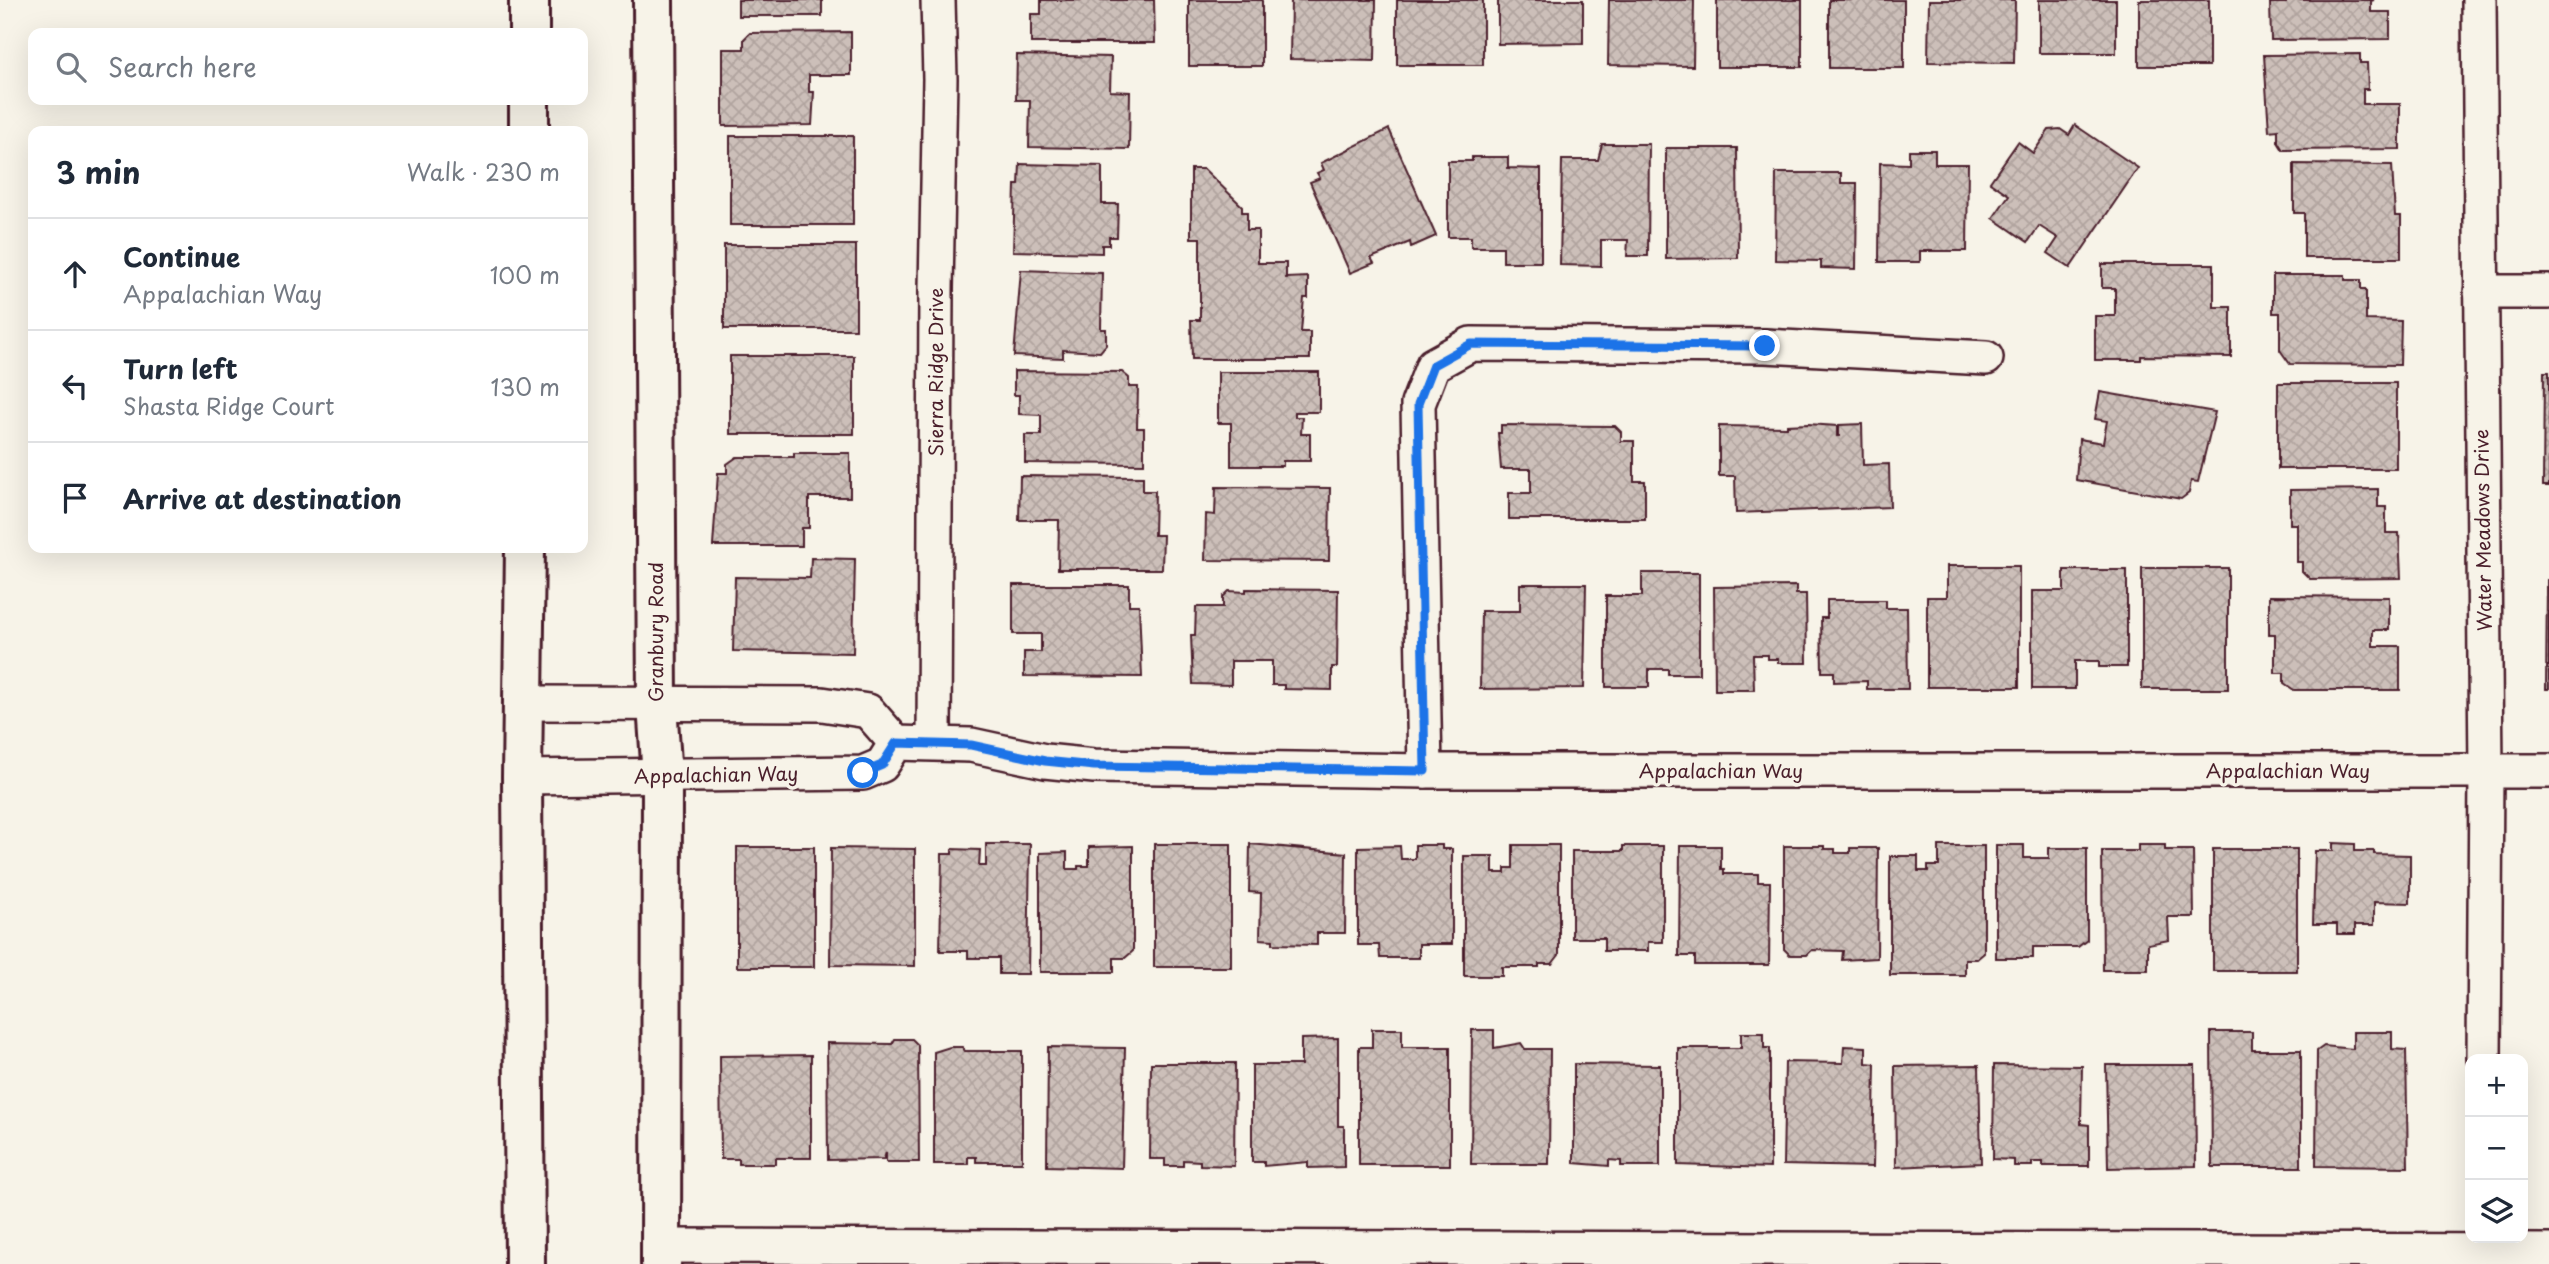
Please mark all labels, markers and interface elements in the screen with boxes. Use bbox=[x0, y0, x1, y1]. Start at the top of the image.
search box bbox=[28, 28, 588, 105]
text: Search here bbox=[108, 47, 257, 86]
icon: search bbox=[52, 48, 90, 86]
text: 3 min bbox=[56, 149, 141, 194]
text: Walk · 230 m bbox=[407, 154, 560, 189]
text: Continue bbox=[123, 237, 240, 276]
icon: ahead bbox=[56, 255, 94, 293]
text: 100 m bbox=[490, 257, 560, 292]
text: Appalachian Way bbox=[123, 276, 322, 311]
street label: Sierra Ridge Drive bbox=[921, 288, 949, 456]
route end bbox=[1749, 330, 1780, 361]
text: Turn left bbox=[123, 349, 238, 388]
icon: left bbox=[56, 367, 94, 405]
text: 130 m bbox=[490, 369, 560, 404]
text: Shasta Ridge Court bbox=[123, 388, 334, 423]
street label: Water Meadows Drive bbox=[2466, 429, 2498, 631]
icon: arrive bbox=[56, 479, 94, 517]
text: Arrive at destination bbox=[123, 479, 402, 518]
street label: Granbury Road bbox=[641, 562, 669, 702]
street label: Appalachian Way bbox=[1639, 756, 1803, 784]
street label: Appalachian Way bbox=[2206, 756, 2370, 784]
route start bbox=[847, 757, 878, 788]
street label: Appalachian Way bbox=[633, 759, 798, 789]
map controls bbox=[2465, 1054, 2528, 1243]
button: + bbox=[2465, 1054, 2528, 1117]
button: − bbox=[2465, 1117, 2528, 1180]
button: layers bbox=[2465, 1180, 2528, 1243]

